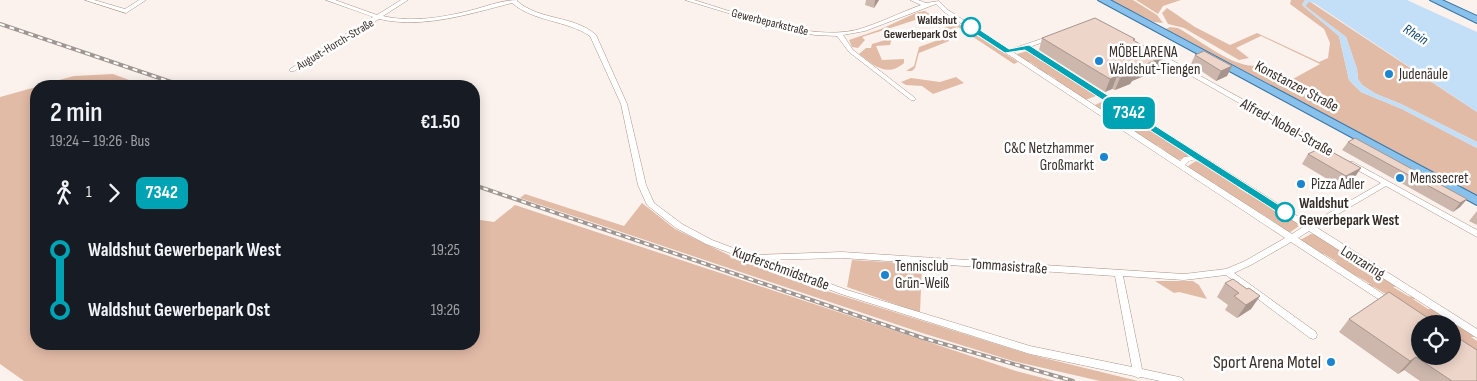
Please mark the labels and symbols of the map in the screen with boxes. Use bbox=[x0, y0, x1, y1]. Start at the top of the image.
street label: Gewerbeparkstraße bbox=[730, 6, 810, 39]
place label: Waldshut Gewerbepark Ost bbox=[884, 13, 957, 42]
street label: August-Horch-Straße bbox=[293, 15, 377, 74]
marker: Waldshut Gewerbepark Ost bbox=[961, 17, 981, 37]
water label: Rhein bbox=[1400, 20, 1431, 49]
place label: MÖBELARENA Waldshut-Tiengen bbox=[1109, 43, 1200, 79]
marker: MÖBELARENA Waldshut-Tiengen bbox=[1093, 55, 1105, 67]
street label: Konstanzer Straße bbox=[1252, 56, 1342, 116]
place label: Judenäule bbox=[1398, 65, 1448, 84]
marker: Judenäule bbox=[1383, 68, 1395, 80]
street label: Alfred-Nobel-Straße bbox=[1236, 94, 1336, 161]
line badge: 7342 bbox=[1094, 97, 1164, 129]
place label: C&C Netzhammer Großmarkt bbox=[1004, 139, 1095, 175]
marker: C&C Netzhammer Großmarkt bbox=[1098, 151, 1110, 163]
place label: Menssecret bbox=[1410, 169, 1469, 188]
marker: Menssecret bbox=[1394, 172, 1406, 184]
place label: Pizza Adler bbox=[1311, 175, 1365, 194]
marker: Pizza Adler bbox=[1295, 178, 1307, 190]
place label: Waldshut Gewerbepark West bbox=[1299, 194, 1399, 230]
marker: Waldshut Gewerbepark West bbox=[1275, 202, 1295, 222]
street label: Lonzaring bbox=[1337, 241, 1388, 283]
street label: Kupferschmidstraße bbox=[730, 242, 832, 295]
street label: Tommasistraße bbox=[970, 254, 1048, 279]
place label: Tennisclub Grün-Weiß bbox=[895, 257, 949, 293]
marker: Tennisclub Grün-Weiß bbox=[879, 269, 891, 281]
place label: Sport Arena Motel bbox=[1213, 352, 1321, 373]
marker: Sport Arena Motel bbox=[1325, 356, 1337, 368]

